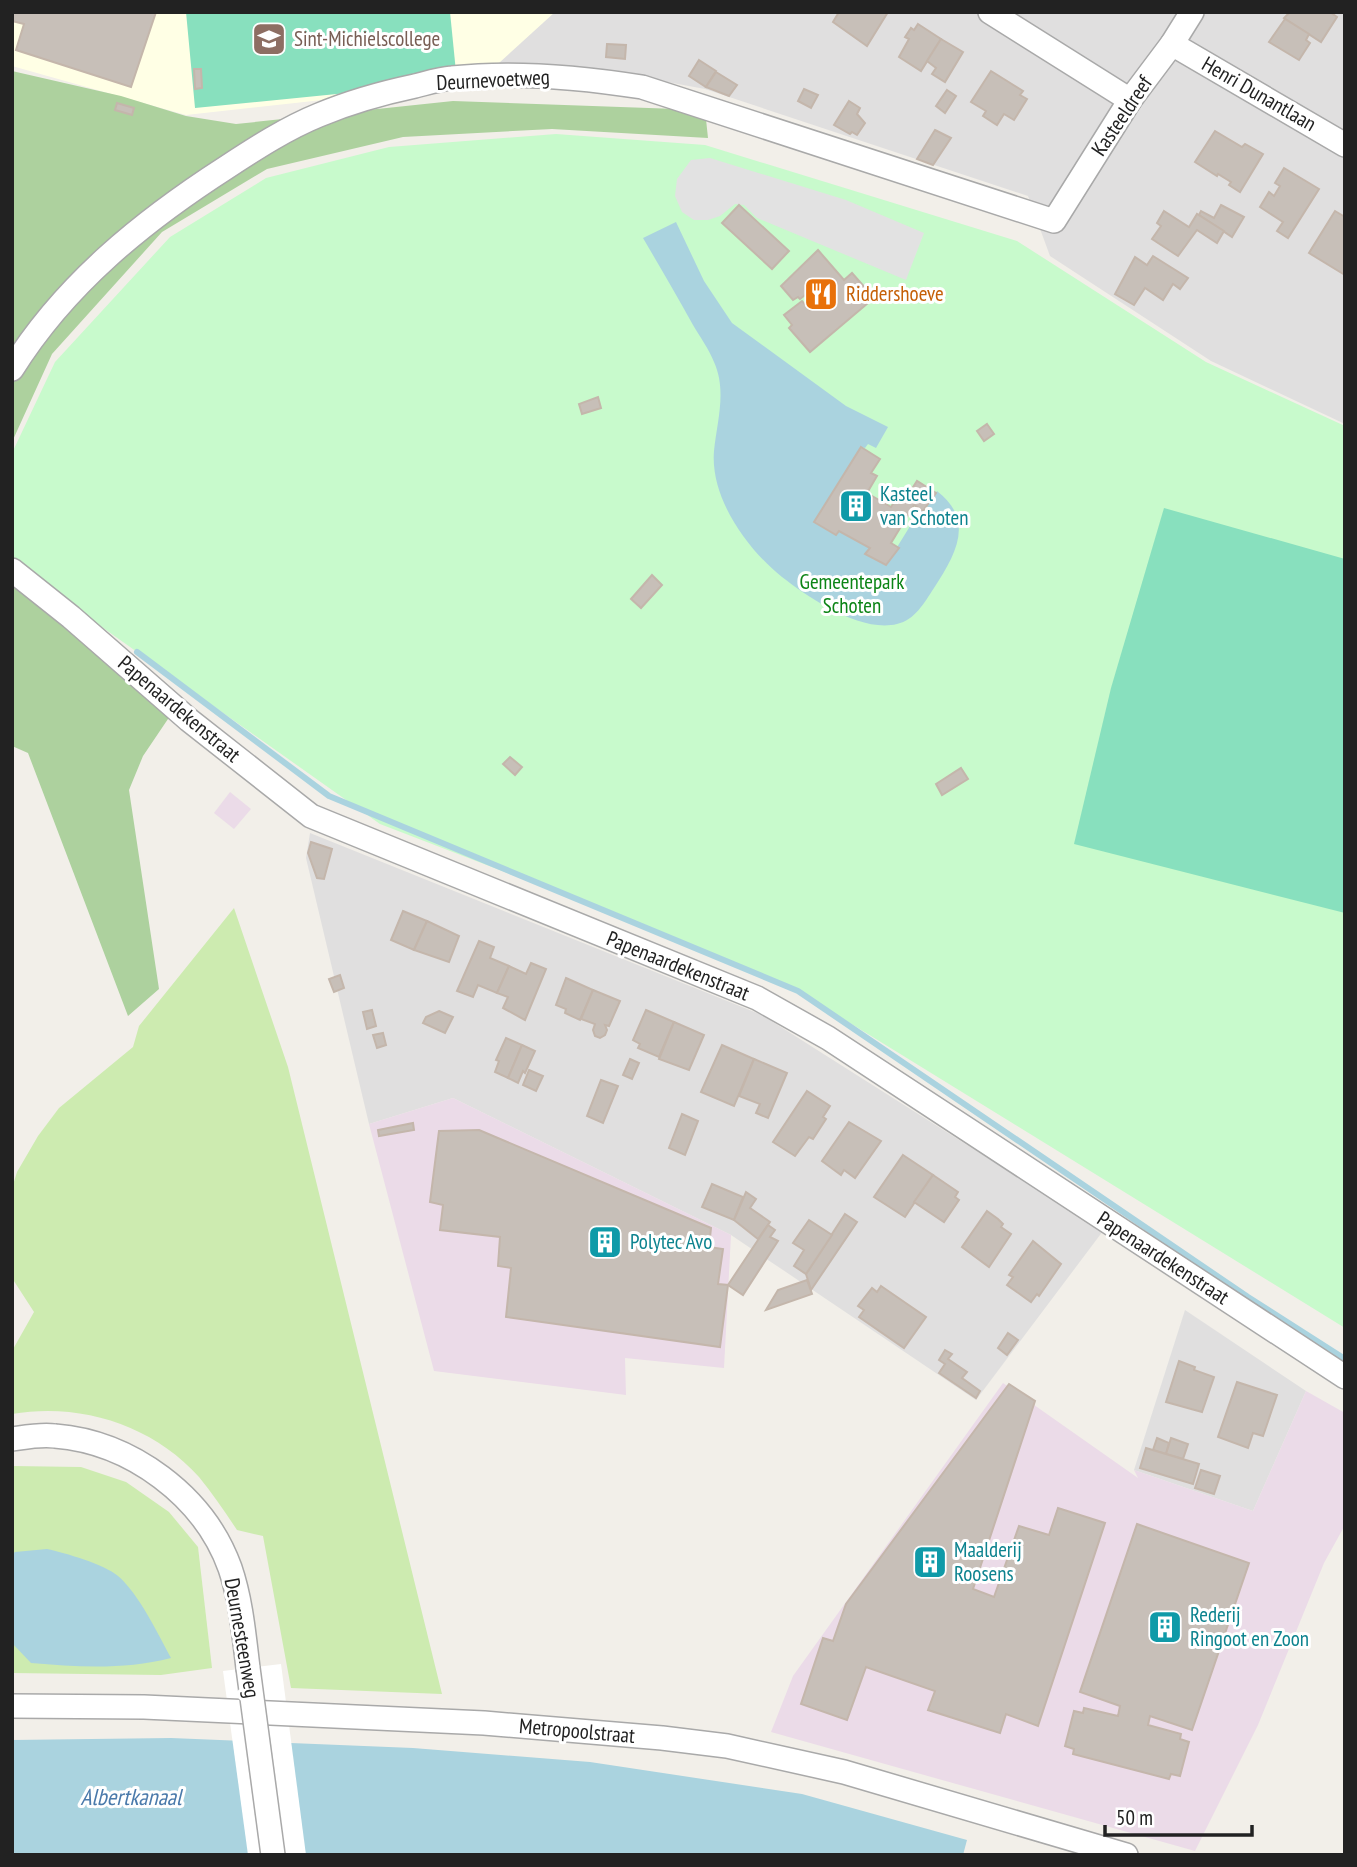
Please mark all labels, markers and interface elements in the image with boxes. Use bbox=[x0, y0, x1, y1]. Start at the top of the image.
school or university icon: Sint-Michielscollege bbox=[250, 20, 288, 58]
place label: Sint-Michielscollege bbox=[294, 25, 440, 52]
street label: Henri Dunantlaan bbox=[1197, 50, 1321, 137]
street label: Deurnevoetweg bbox=[436, 63, 550, 96]
street label: Kasteeldreef bbox=[1085, 70, 1158, 161]
restaurant icon: Riddershoeve bbox=[802, 275, 840, 313]
place label: Riddershoeve bbox=[846, 280, 944, 307]
place label: Kasteel van Schoten bbox=[880, 480, 969, 531]
building icon: Kasteel van Schoten bbox=[837, 487, 875, 525]
park label: Gemeentepark Schoten bbox=[800, 568, 904, 619]
street label: Papenaardekenstraat bbox=[113, 650, 246, 768]
street label: Papenaardekenstraat bbox=[603, 925, 754, 1007]
street label: Papenaardekenstraat bbox=[1092, 1205, 1234, 1310]
building icon: Polytec Avo bbox=[586, 1223, 624, 1261]
place label: Polytec Avo bbox=[630, 1228, 712, 1255]
place label: Maalderij Roosens bbox=[954, 1536, 1022, 1587]
building icon: Maalderij Roosens bbox=[911, 1543, 949, 1581]
street label: Deurnesteenweg bbox=[219, 1576, 266, 1700]
place label: Rederij Ringoot en Zoon bbox=[1190, 1601, 1309, 1652]
building icon: Rederij Ringoot en Zoon bbox=[1146, 1608, 1184, 1646]
street label: Metropoolstraat bbox=[518, 1712, 636, 1749]
water label: Albertkanaal bbox=[81, 1782, 184, 1811]
scale bar bbox=[1105, 1794, 1252, 1838]
text: 50 m bbox=[1116, 1804, 1153, 1831]

